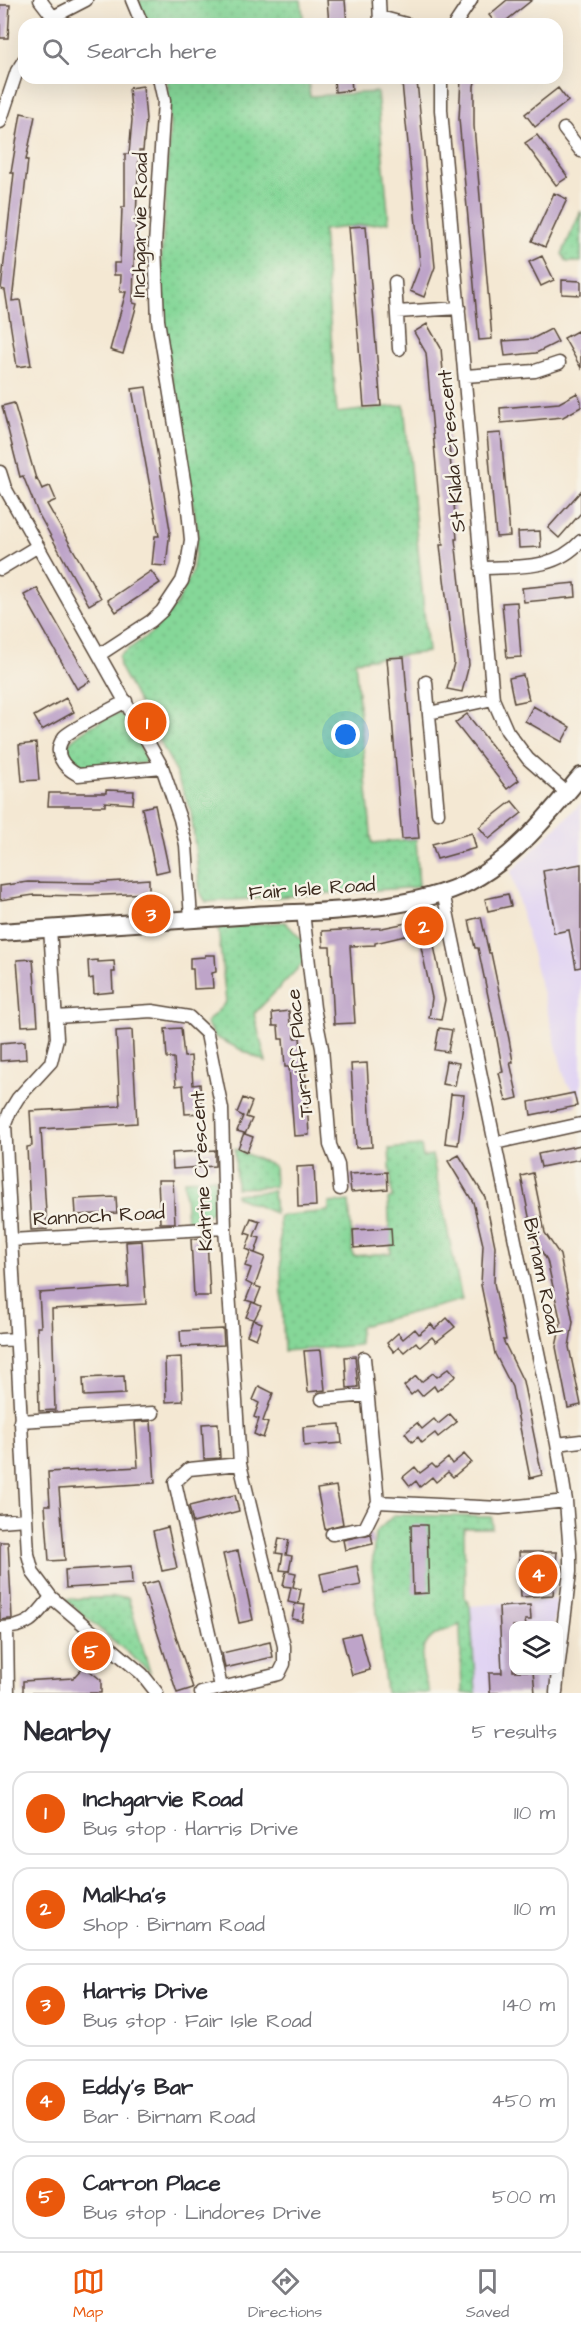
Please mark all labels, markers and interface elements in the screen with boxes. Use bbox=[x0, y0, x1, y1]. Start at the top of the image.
search box bbox=[18, 18, 563, 84]
icon: search bbox=[39, 35, 72, 68]
text: Search here bbox=[87, 36, 217, 67]
street label: Inchgarvie Road bbox=[125, 152, 156, 298]
street label: St Kilda Crescent bbox=[431, 368, 473, 534]
pin: 1 bbox=[128, 700, 166, 744]
your location bbox=[331, 720, 360, 749]
street label: Fair Isle Road bbox=[248, 871, 376, 907]
pin: 3 bbox=[132, 892, 170, 936]
pin: 2 bbox=[404, 904, 444, 948]
street label: Turriff Place bbox=[279, 987, 321, 1119]
street label: Katrine Crescent bbox=[184, 1090, 220, 1252]
street label: Rannoch Road bbox=[32, 1199, 166, 1233]
street label: Birnam Road bbox=[516, 1215, 568, 1337]
pin: 4 bbox=[518, 1552, 558, 1596]
map controls bbox=[509, 1621, 563, 1675]
button: layers bbox=[509, 1621, 563, 1675]
pin: 5 bbox=[72, 1628, 110, 1674]
text: Nearby bbox=[24, 1714, 111, 1750]
text: 5 results bbox=[472, 1718, 557, 1746]
text: Inchgarvie Road bbox=[83, 1784, 243, 1815]
text: 1 bbox=[44, 1799, 47, 1827]
text: 110 m bbox=[514, 1799, 555, 1827]
text: Bus stop · Harris Drive bbox=[83, 1815, 298, 1843]
text: Malkha's bbox=[83, 1880, 166, 1911]
text: 2 bbox=[40, 1895, 51, 1923]
text: 110 m bbox=[514, 1895, 555, 1923]
text: Shop · Birnam Road bbox=[83, 1911, 265, 1939]
text: Harris Drive bbox=[83, 1976, 208, 2007]
text: 3 bbox=[40, 1991, 51, 2019]
text: 140 m bbox=[503, 1991, 555, 2019]
text: Bus stop · Fair Isle Road bbox=[83, 2007, 312, 2035]
text: Eddy's Bar bbox=[83, 2072, 193, 2103]
text: 4 bbox=[39, 2087, 52, 2115]
text: 450 m bbox=[491, 2087, 555, 2115]
text: Bar · Birnam Road bbox=[83, 2103, 255, 2131]
text: Carron Place bbox=[83, 2168, 221, 2199]
text: 5 bbox=[38, 2183, 53, 2211]
text: 500 m bbox=[492, 2183, 555, 2211]
text: Bus stop · Lindores Drive bbox=[83, 2199, 321, 2227]
tab: Map bbox=[72, 2265, 105, 2323]
tab: Directions bbox=[248, 2265, 322, 2323]
tab: Saved bbox=[466, 2265, 509, 2323]

